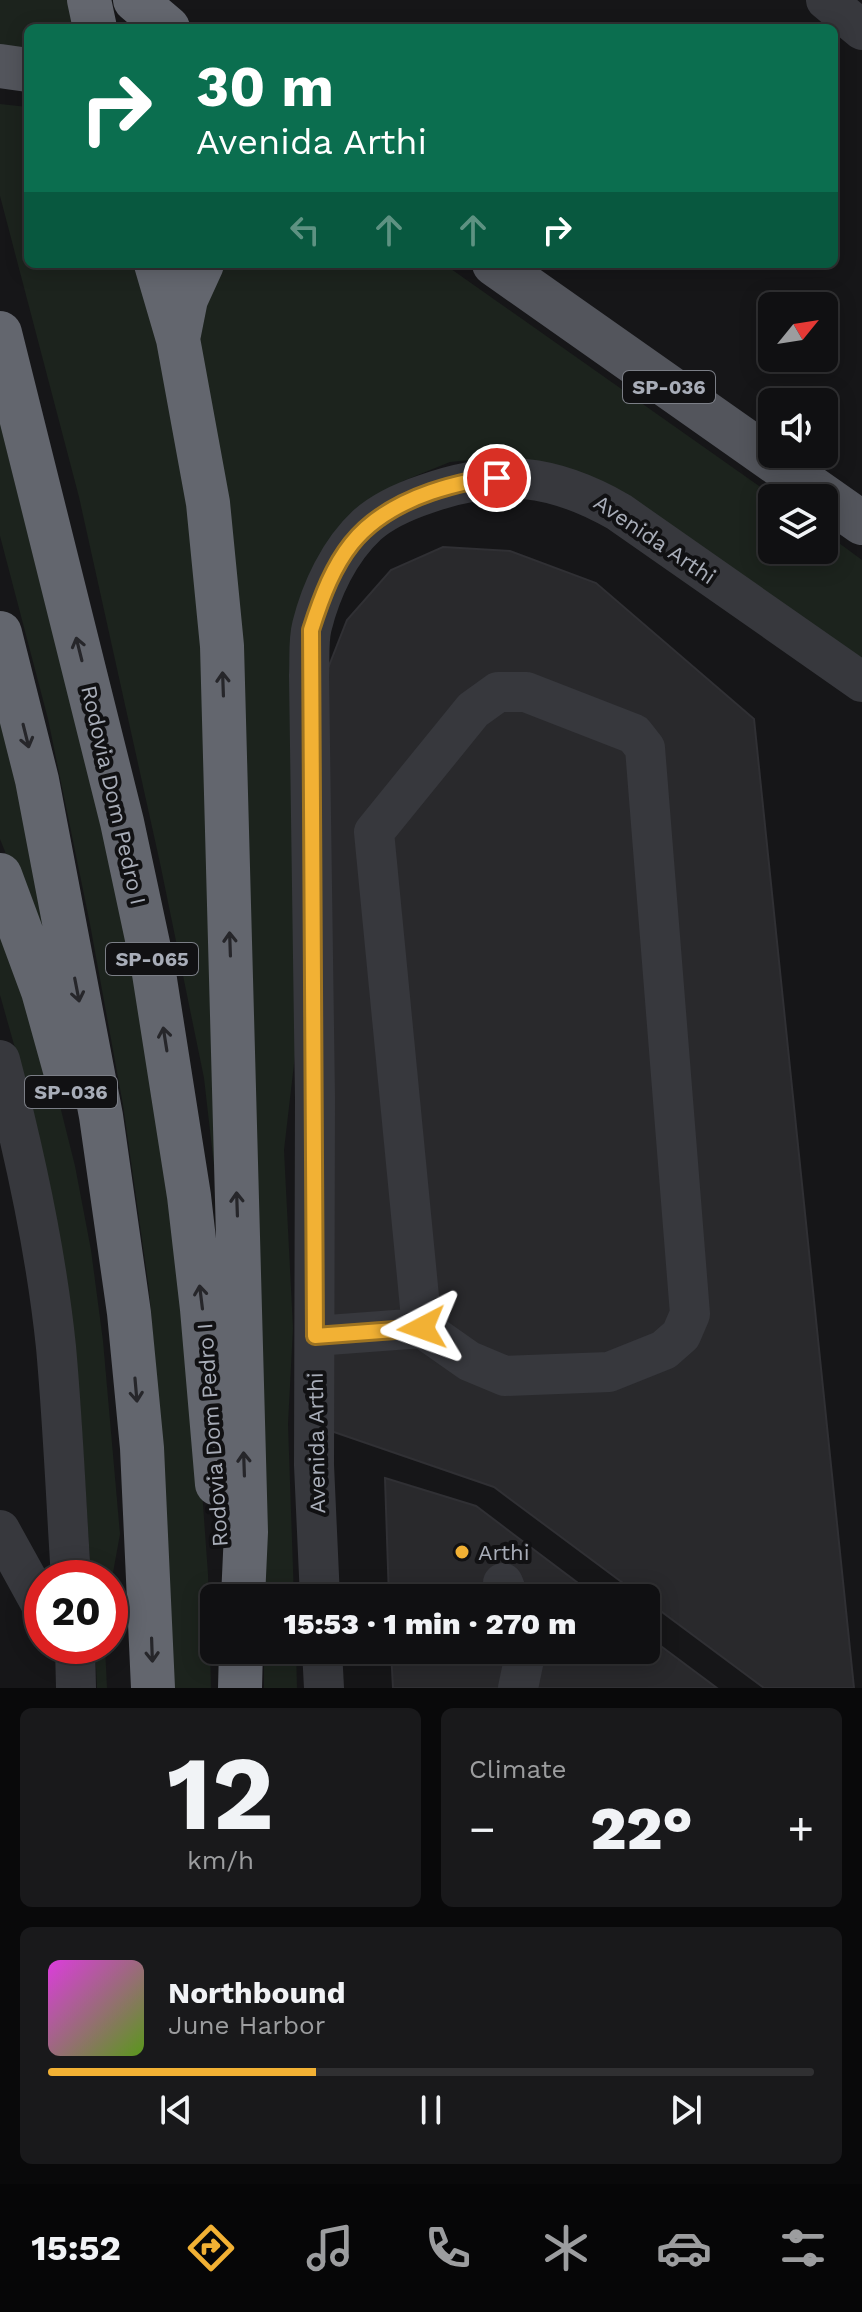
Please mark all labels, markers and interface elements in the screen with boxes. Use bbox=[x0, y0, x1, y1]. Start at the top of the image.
text: 30 m bbox=[196, 54, 334, 120]
icon: right bbox=[64, 56, 168, 160]
text: Avenida Arthi bbox=[196, 121, 427, 163]
icon: left bbox=[283, 208, 327, 252]
icon: ahead bbox=[367, 208, 411, 252]
icon: ahead bbox=[451, 208, 495, 252]
icon: right bbox=[535, 208, 579, 252]
north arrow bbox=[758, 292, 838, 372]
map controls bbox=[758, 292, 838, 564]
road number: SP-036 bbox=[623, 371, 715, 403]
button: sound bbox=[758, 388, 838, 468]
pin bbox=[463, 444, 531, 512]
icon: arrive bbox=[475, 456, 519, 500]
button: layers bbox=[758, 484, 838, 564]
street label: Avenida Arthi bbox=[589, 490, 720, 589]
one-way arrow bbox=[71, 637, 86, 662]
one-way arrow bbox=[216, 671, 231, 698]
street label: Rodovia Dom Pedro I bbox=[76, 683, 151, 907]
one-way arrow bbox=[19, 722, 34, 748]
one-way arrow bbox=[223, 931, 238, 958]
road number: SP-065 bbox=[106, 943, 198, 975]
one-way arrow bbox=[70, 977, 85, 1003]
one-way arrow bbox=[157, 1027, 172, 1053]
road number: SP-036 bbox=[25, 1076, 117, 1108]
one-way arrow bbox=[230, 1191, 245, 1218]
one-way arrow bbox=[193, 1285, 208, 1310]
position arrow bbox=[380, 1286, 464, 1370]
street label: Rodovia Dom Pedro I bbox=[192, 1322, 233, 1548]
street label: Avenida Arthi bbox=[303, 1372, 330, 1514]
one-way arrow bbox=[129, 1376, 144, 1403]
one-way arrow bbox=[237, 1451, 252, 1478]
place label: Arthi bbox=[478, 1540, 530, 1565]
marker: Arthi bbox=[453, 1543, 471, 1561]
speed limit sign: 20 bbox=[24, 1560, 128, 1664]
text: 15:53 · 1 min · 270 m bbox=[284, 1606, 576, 1641]
one-way arrow bbox=[144, 1636, 159, 1663]
text: 12 bbox=[167, 1732, 274, 1854]
text: Climate bbox=[469, 1754, 567, 1784]
text: 22° bbox=[590, 1793, 693, 1864]
text: − bbox=[469, 1803, 496, 1855]
text: + bbox=[787, 1803, 814, 1855]
text: km/h bbox=[187, 1845, 254, 1875]
text: Northbound bbox=[168, 1975, 345, 2010]
text: June Harbor bbox=[168, 2010, 325, 2040]
icon: previous bbox=[154, 2088, 198, 2132]
icon: pause bbox=[409, 2088, 453, 2132]
icon: next bbox=[664, 2088, 708, 2132]
icon: directions bbox=[183, 2220, 239, 2276]
icon: music bbox=[302, 2220, 358, 2276]
icon: phone bbox=[420, 2220, 476, 2276]
icon: climate bbox=[538, 2220, 594, 2276]
icon: car bbox=[656, 2220, 712, 2276]
icon: filters bbox=[775, 2220, 831, 2276]
text: 15:52 bbox=[31, 2227, 121, 2269]

